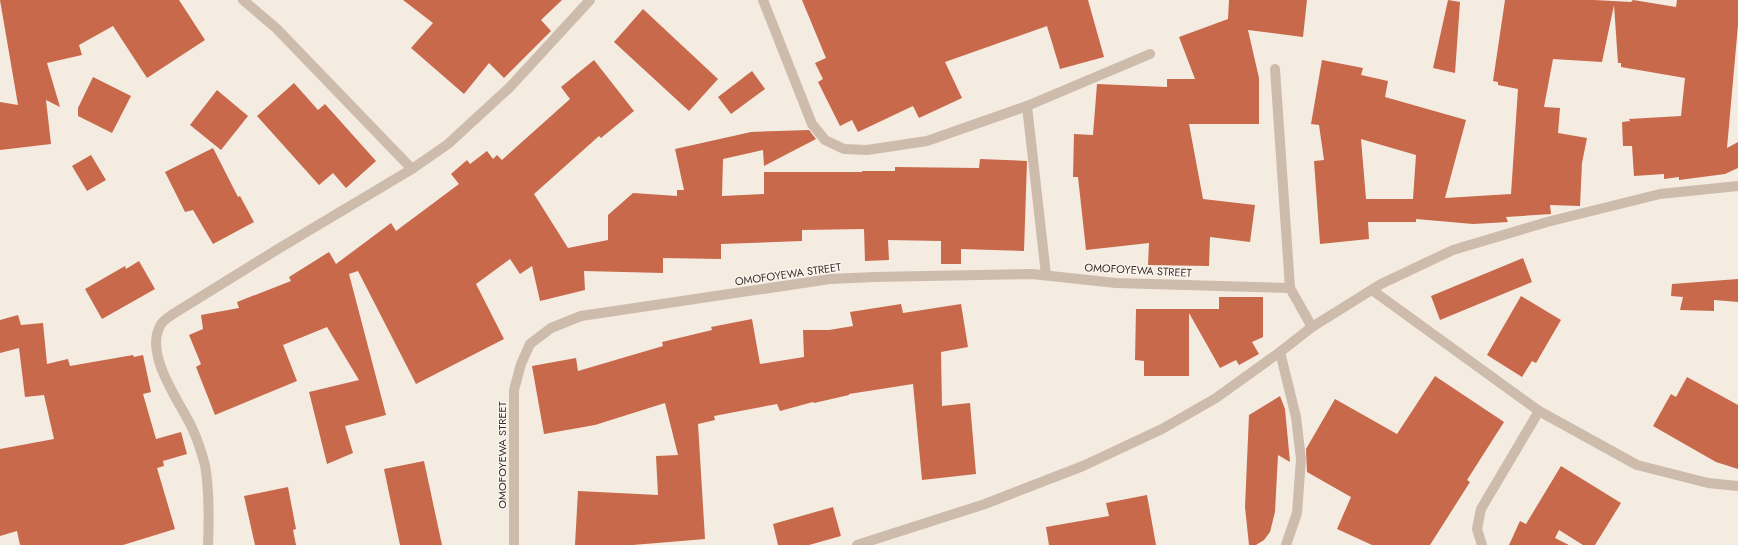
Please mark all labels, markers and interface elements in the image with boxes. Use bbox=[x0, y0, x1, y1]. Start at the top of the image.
street label: OMOFOYEWA STREET bbox=[734, 259, 842, 289]
street label: OMOFOYEWA STREET bbox=[1084, 259, 1192, 281]
street label: OMOFOYEWA STREET bbox=[494, 401, 510, 509]

